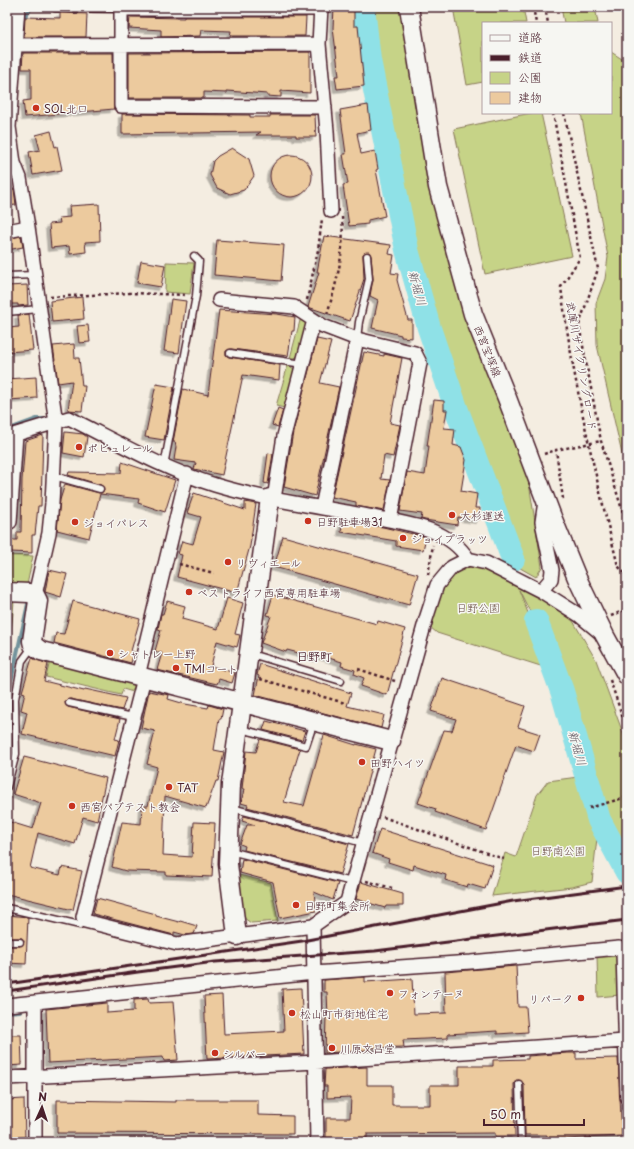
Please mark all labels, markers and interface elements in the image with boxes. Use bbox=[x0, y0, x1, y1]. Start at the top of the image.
legend bbox=[482, 22, 612, 114]
text: 道路 bbox=[518, 28, 542, 46]
text: 鉄道 bbox=[518, 48, 542, 66]
text: 公園 bbox=[518, 68, 542, 86]
text: 建物 bbox=[518, 88, 542, 106]
place label: SOL北口 bbox=[44, 100, 88, 117]
marker: SOL北口 bbox=[31, 103, 41, 113]
water label: 新堀川 bbox=[404, 268, 432, 308]
street label: 武庫川サイクリングロード bbox=[562, 300, 602, 432]
street label: 西宮宝塚線 bbox=[470, 322, 506, 380]
place label: ポピュレール bbox=[87, 439, 153, 456]
marker: ポピュレール bbox=[74, 442, 84, 452]
place label: 大杉運送 bbox=[460, 507, 504, 524]
marker: 大杉運送 bbox=[447, 510, 457, 520]
place label: 日野駐車場31 bbox=[316, 513, 383, 530]
place label: ジョイパレス bbox=[83, 514, 149, 531]
marker: 日野駐車場31 bbox=[303, 516, 313, 526]
marker: ジョイパレス bbox=[70, 517, 80, 527]
place label: ジョイプラッツ bbox=[411, 530, 488, 547]
marker: ジョイプラッツ bbox=[398, 533, 408, 543]
place label: リヴィエール bbox=[236, 554, 301, 571]
marker: リヴィエール bbox=[223, 557, 233, 567]
place label: ベストライフ西宮専用駐車場 bbox=[197, 584, 340, 601]
marker: ベストライフ西宮専用駐車場 bbox=[184, 587, 194, 597]
park label: 日野公園 bbox=[456, 599, 500, 616]
place label: シャトレー上野 bbox=[118, 645, 195, 662]
district label: 日野町 bbox=[296, 647, 332, 665]
marker: シャトレー上野 bbox=[105, 648, 115, 658]
place label: TMIコート bbox=[184, 660, 238, 677]
marker: TMIコート bbox=[171, 663, 181, 673]
water label: 新堀川 bbox=[564, 728, 592, 768]
place label: 田野ハイツ bbox=[370, 754, 425, 771]
marker: 田野ハイツ bbox=[357, 757, 367, 767]
place label: TAT bbox=[177, 779, 199, 796]
marker: TAT bbox=[164, 782, 174, 792]
place label: 西宮パブテスト教会 bbox=[80, 798, 180, 815]
marker: 西宮パブテスト教会 bbox=[67, 801, 77, 811]
park label: 日野南公園 bbox=[531, 842, 586, 859]
place label: 日野町集会所 bbox=[304, 897, 370, 914]
marker: 日野町集会所 bbox=[291, 900, 301, 910]
place label: フォンテーヌ bbox=[398, 985, 464, 1002]
marker: フォンテーヌ bbox=[385, 988, 395, 998]
place label: リパーク bbox=[529, 990, 573, 1007]
marker: リパーク bbox=[576, 993, 586, 1003]
place label: 松山町市街地住宅 bbox=[300, 1005, 388, 1022]
marker: 松山町市街地住宅 bbox=[287, 1008, 297, 1018]
place label: 川原文昌堂 bbox=[340, 1040, 395, 1057]
marker: 川原文昌堂 bbox=[327, 1043, 337, 1053]
place label: シルバー bbox=[223, 1045, 266, 1062]
marker: シルバー bbox=[210, 1048, 220, 1058]
north arrow bbox=[22, 1087, 62, 1127]
text: N bbox=[38, 1088, 48, 1105]
scale bar bbox=[484, 1101, 584, 1127]
text: 50 m bbox=[490, 1105, 521, 1123]

